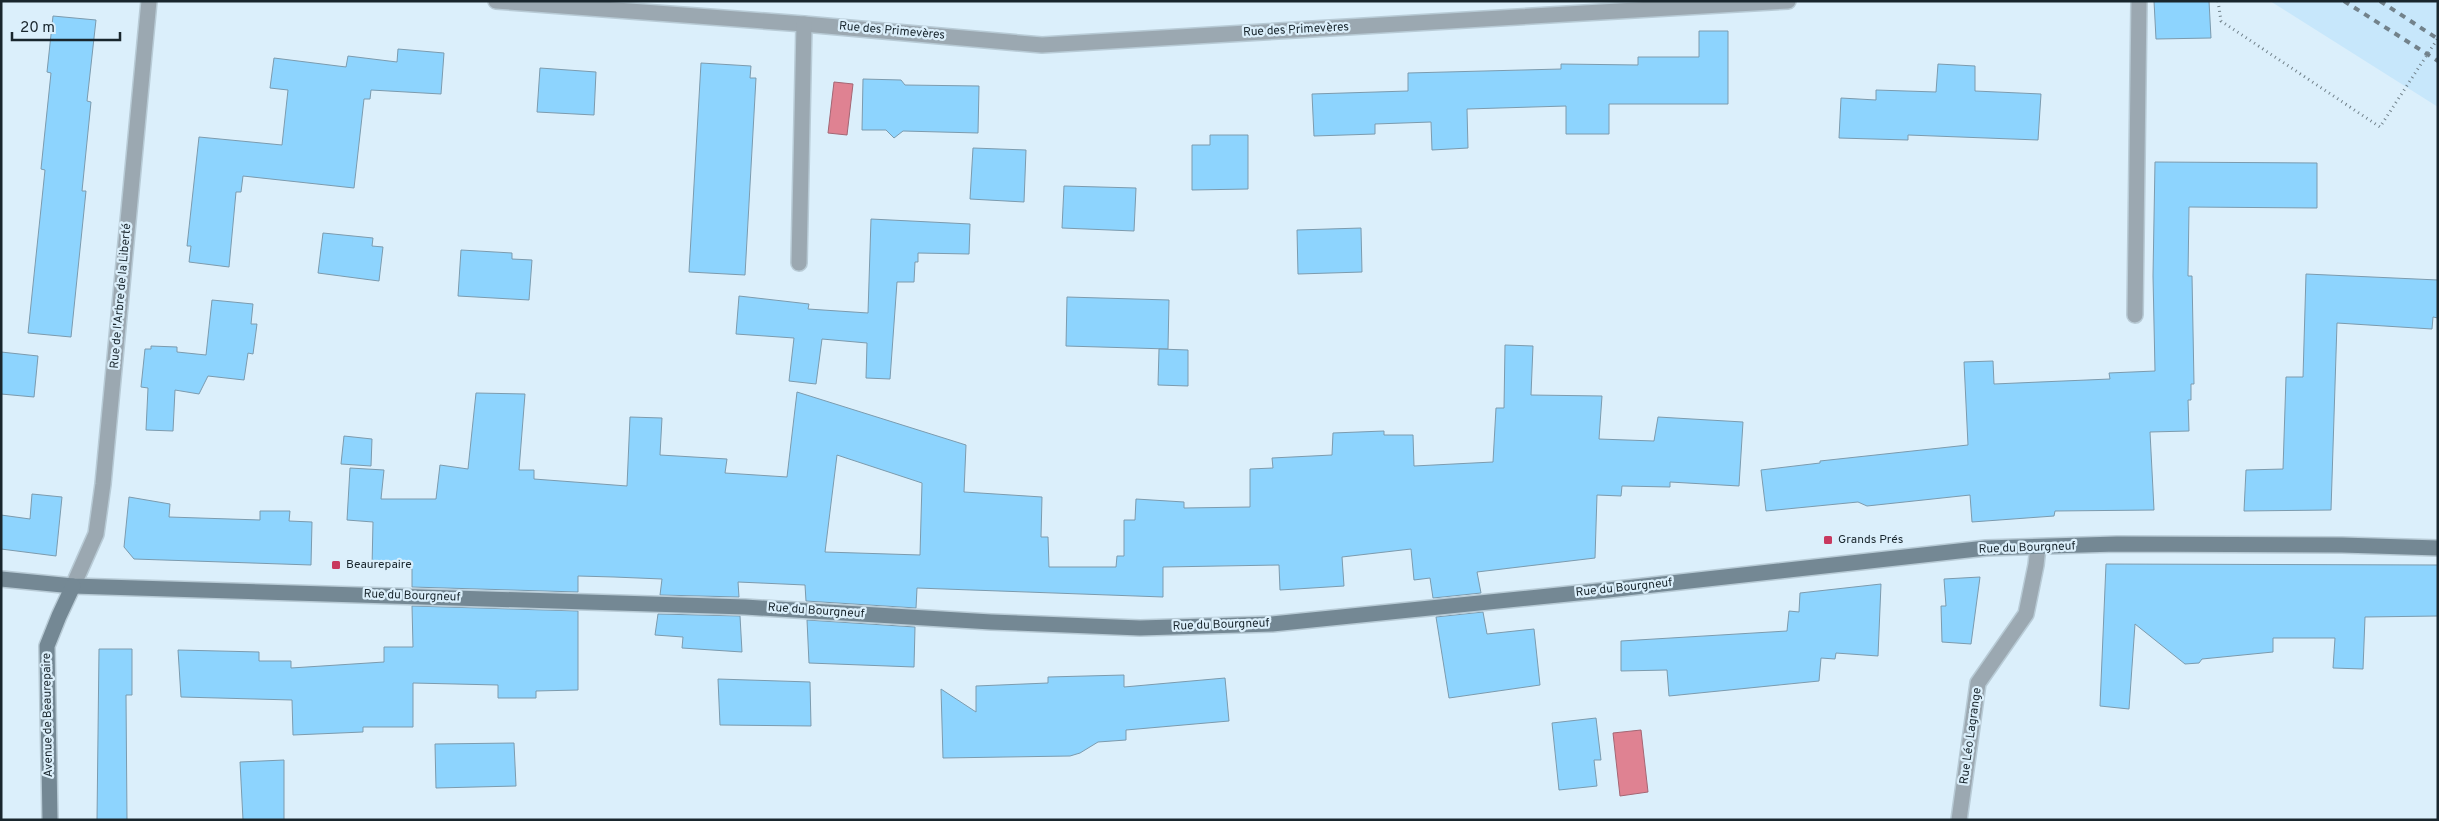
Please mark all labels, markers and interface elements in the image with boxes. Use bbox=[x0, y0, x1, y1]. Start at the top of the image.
scale bar bbox=[12, 10, 120, 42]
street label: Rue des Primevères bbox=[838, 18, 946, 44]
text: 20 m bbox=[20, 19, 55, 38]
street label: Rue des Primevères bbox=[1243, 19, 1349, 41]
street label: Rue de l'Arbre de la Liberté bbox=[107, 223, 135, 369]
place label: Grands Prés bbox=[1838, 532, 1903, 548]
marker: Grands Prés bbox=[1822, 534, 1834, 546]
street label: Rue du Bourgneuf bbox=[1978, 538, 2076, 558]
place label: Beaurepaire bbox=[346, 557, 412, 573]
marker: Beaurepaire bbox=[330, 559, 342, 571]
street label: Rue du Bourgneuf bbox=[1575, 575, 1673, 601]
street label: Rue du Bourgneuf bbox=[363, 586, 461, 606]
street label: Rue du Bourgneuf bbox=[767, 600, 865, 622]
street label: Rue du Bourgneuf bbox=[1172, 615, 1270, 635]
street label: Avenue de Beaurepaire bbox=[39, 653, 57, 777]
street label: Rue Léo Lagrange bbox=[1956, 687, 1986, 785]

